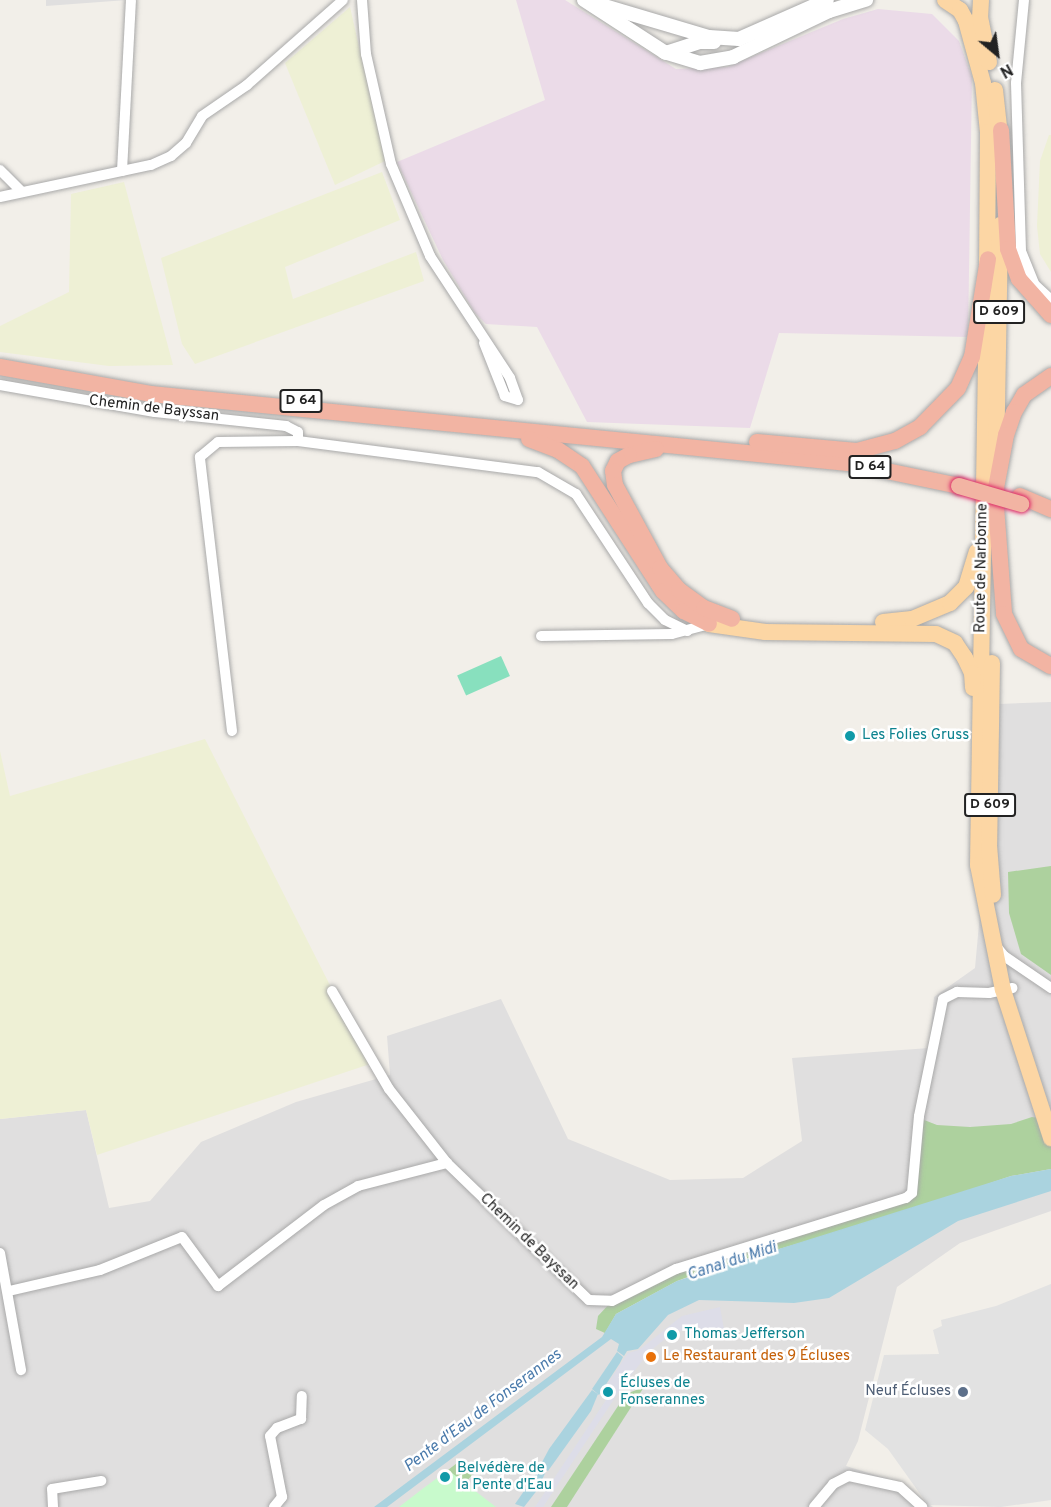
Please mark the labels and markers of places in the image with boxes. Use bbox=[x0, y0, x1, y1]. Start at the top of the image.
place label: Les Folies Gruss bbox=[862, 727, 969, 745]
marker: Les Folies Gruss bbox=[843, 729, 857, 743]
place label: Thomas Jefferson bbox=[684, 1326, 805, 1344]
marker: Thomas Jefferson bbox=[665, 1328, 679, 1342]
place label: Le Restaurant des 9 Écluses bbox=[663, 1348, 850, 1366]
marker: Le Restaurant des 9 Écluses bbox=[644, 1350, 658, 1364]
place label: Écluses de Fonserannes bbox=[620, 1374, 705, 1409]
place label: Neuf Écluses bbox=[865, 1383, 951, 1401]
marker: Écluses de Fonserannes bbox=[601, 1385, 615, 1399]
marker: Neuf Écluses bbox=[956, 1385, 970, 1399]
place label: Belvédère de la Pente d'Eau bbox=[457, 1459, 552, 1494]
marker: Belvédère de la Pente d'Eau bbox=[438, 1470, 452, 1484]

